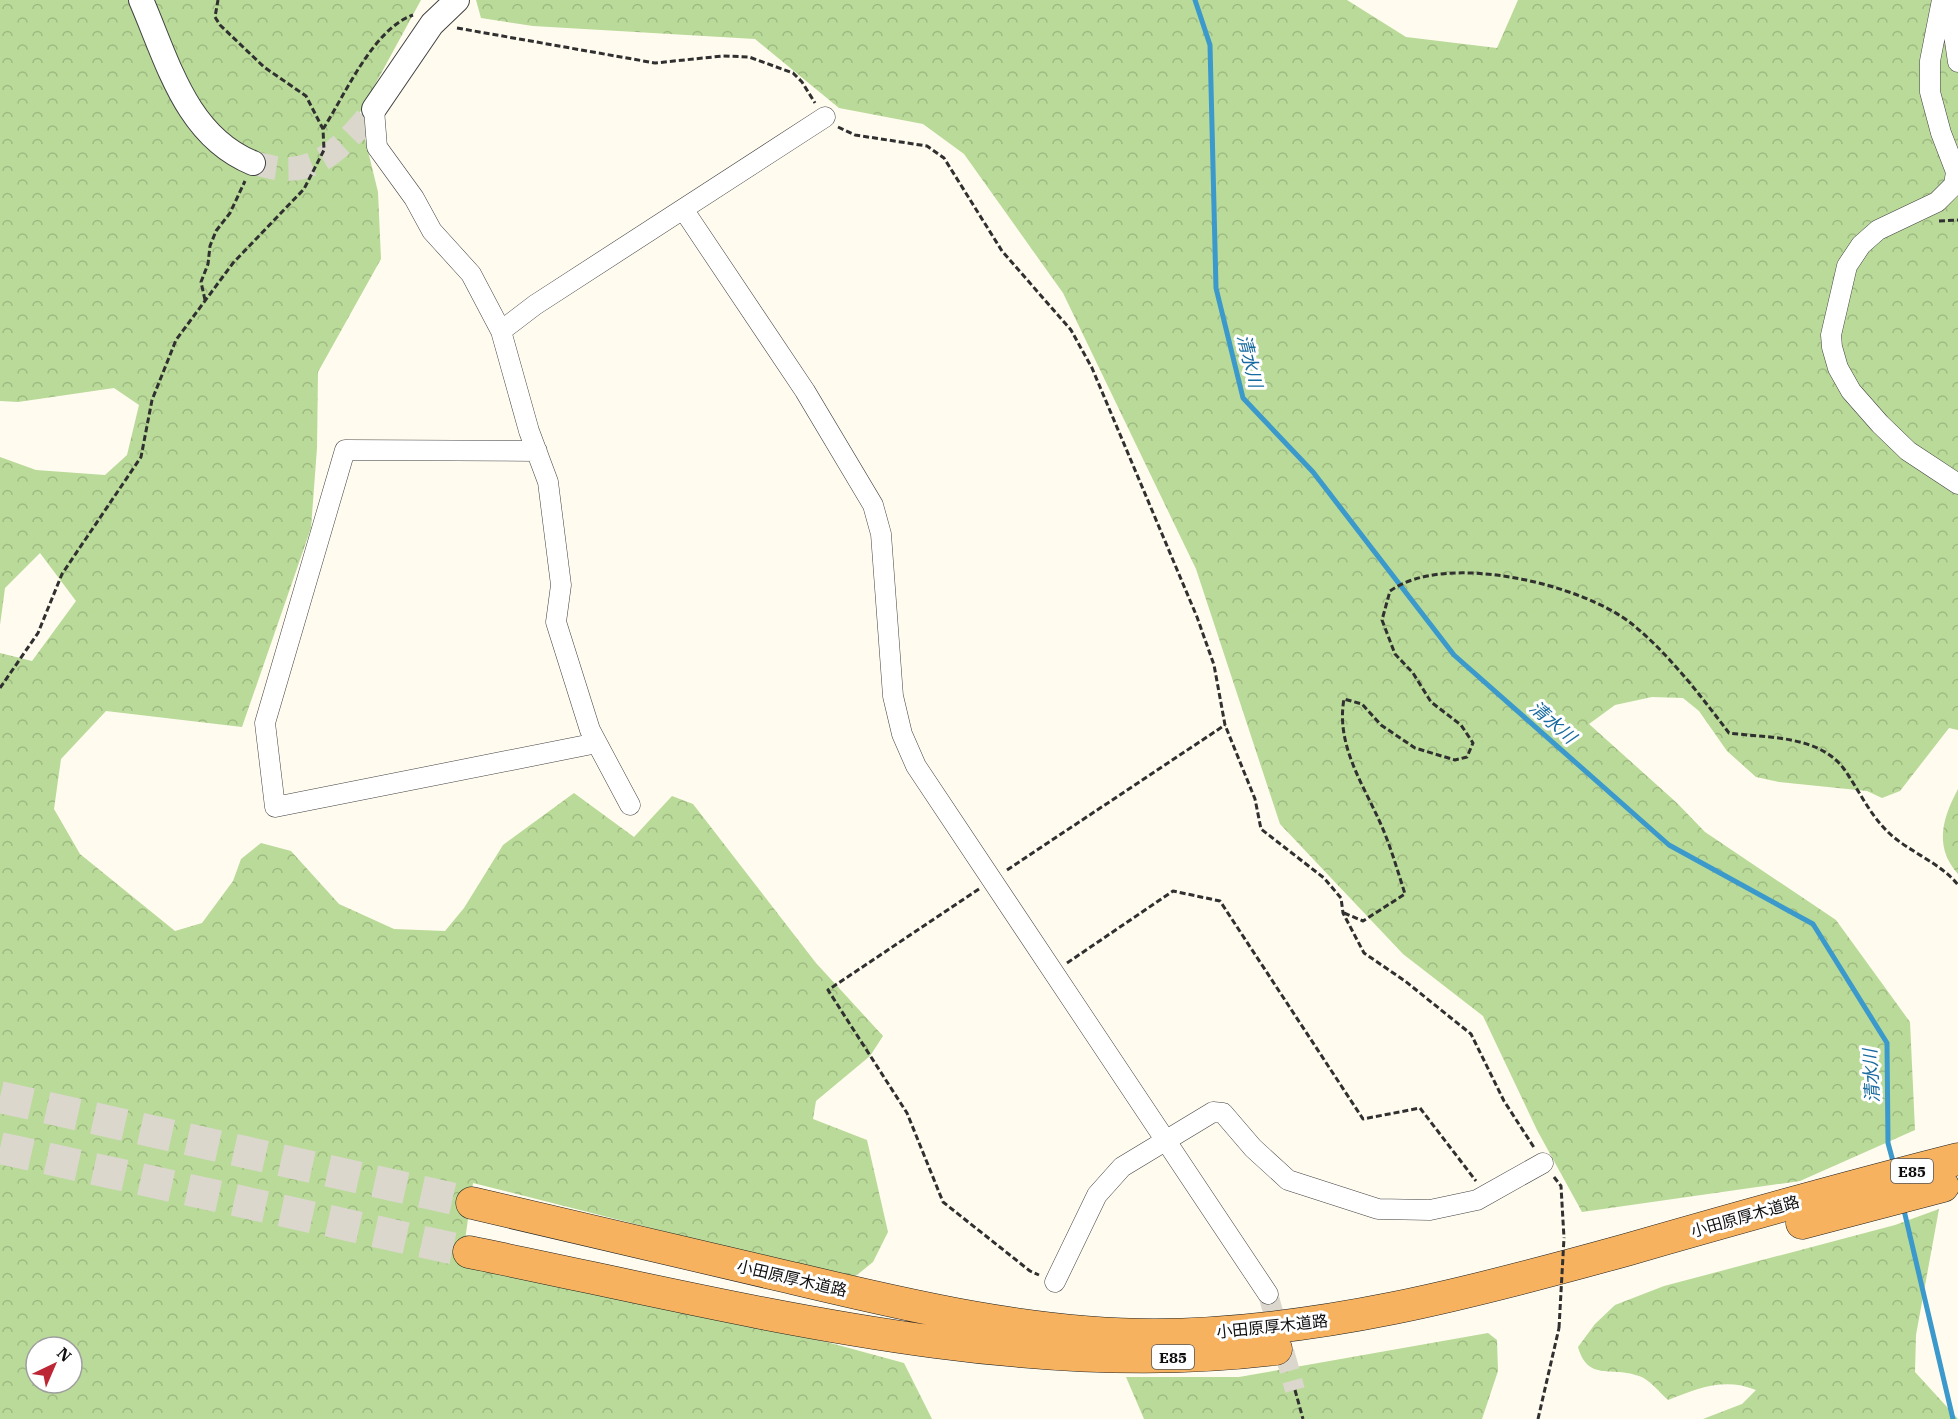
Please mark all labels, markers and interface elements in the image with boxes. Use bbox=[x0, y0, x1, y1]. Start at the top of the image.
water label: 清水川 bbox=[1232, 332, 1268, 392]
water label: 清水川 bbox=[1525, 696, 1582, 750]
water label: 清水川 bbox=[1858, 1046, 1884, 1104]
road number: E85 bbox=[1891, 1159, 1933, 1183]
street label: 小田原厚木道路 bbox=[1688, 1191, 1802, 1241]
street label: 小田原厚木道路 bbox=[735, 1256, 849, 1300]
street label: 小田原厚木道路 bbox=[1215, 1310, 1329, 1342]
north arrow bbox=[24, 1335, 84, 1395]
text: N bbox=[53, 1343, 76, 1366]
road number: E85 bbox=[1152, 1345, 1194, 1369]

